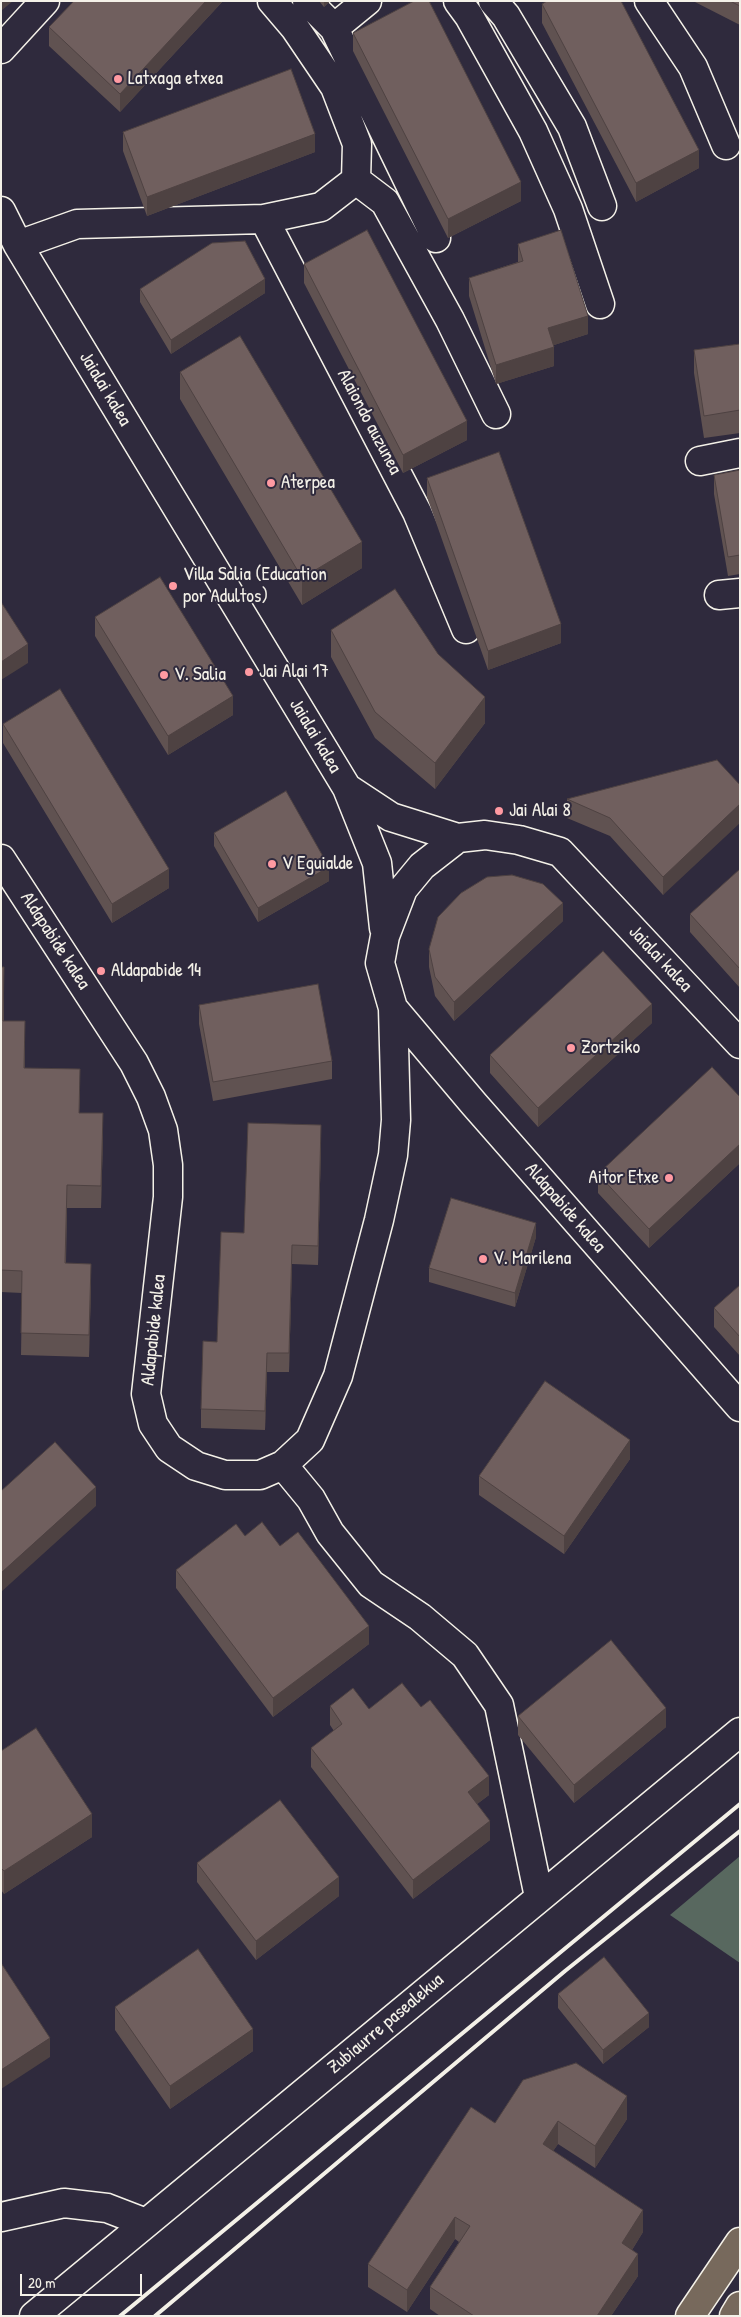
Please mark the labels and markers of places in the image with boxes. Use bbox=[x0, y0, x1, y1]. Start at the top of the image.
place label: Latxaga etxea bbox=[128, 68, 223, 90]
marker: Latxaga etxea bbox=[112, 73, 124, 85]
place label: Aterpea bbox=[281, 472, 335, 494]
marker: Aterpea bbox=[265, 477, 277, 489]
place label: Villa Salia (Education por Adultos) bbox=[183, 564, 327, 608]
marker: Villa Salia (Education por Adultos) bbox=[167, 580, 179, 592]
place label: Jai Alai 17 bbox=[259, 661, 329, 683]
place label: V. Salia bbox=[174, 664, 226, 686]
marker: Jai Alai 17 bbox=[243, 666, 255, 678]
marker: V. Salia bbox=[158, 669, 170, 681]
place label: Jai Alai 8 bbox=[509, 800, 571, 822]
marker: Jai Alai 8 bbox=[493, 805, 505, 817]
place label: V Eguialde bbox=[282, 853, 353, 875]
marker: V Eguialde bbox=[266, 858, 278, 870]
place label: Aldapabide 14 bbox=[111, 960, 201, 982]
marker: Aldapabide 14 bbox=[95, 965, 107, 977]
place label: Zortziko bbox=[581, 1037, 640, 1059]
marker: Zortziko bbox=[565, 1042, 577, 1054]
place label: Aitor Etxe bbox=[589, 1167, 659, 1189]
marker: Aitor Etxe bbox=[663, 1172, 675, 1184]
place label: V. Marilena bbox=[493, 1248, 571, 1270]
marker: V. Marilena bbox=[477, 1253, 489, 1265]

